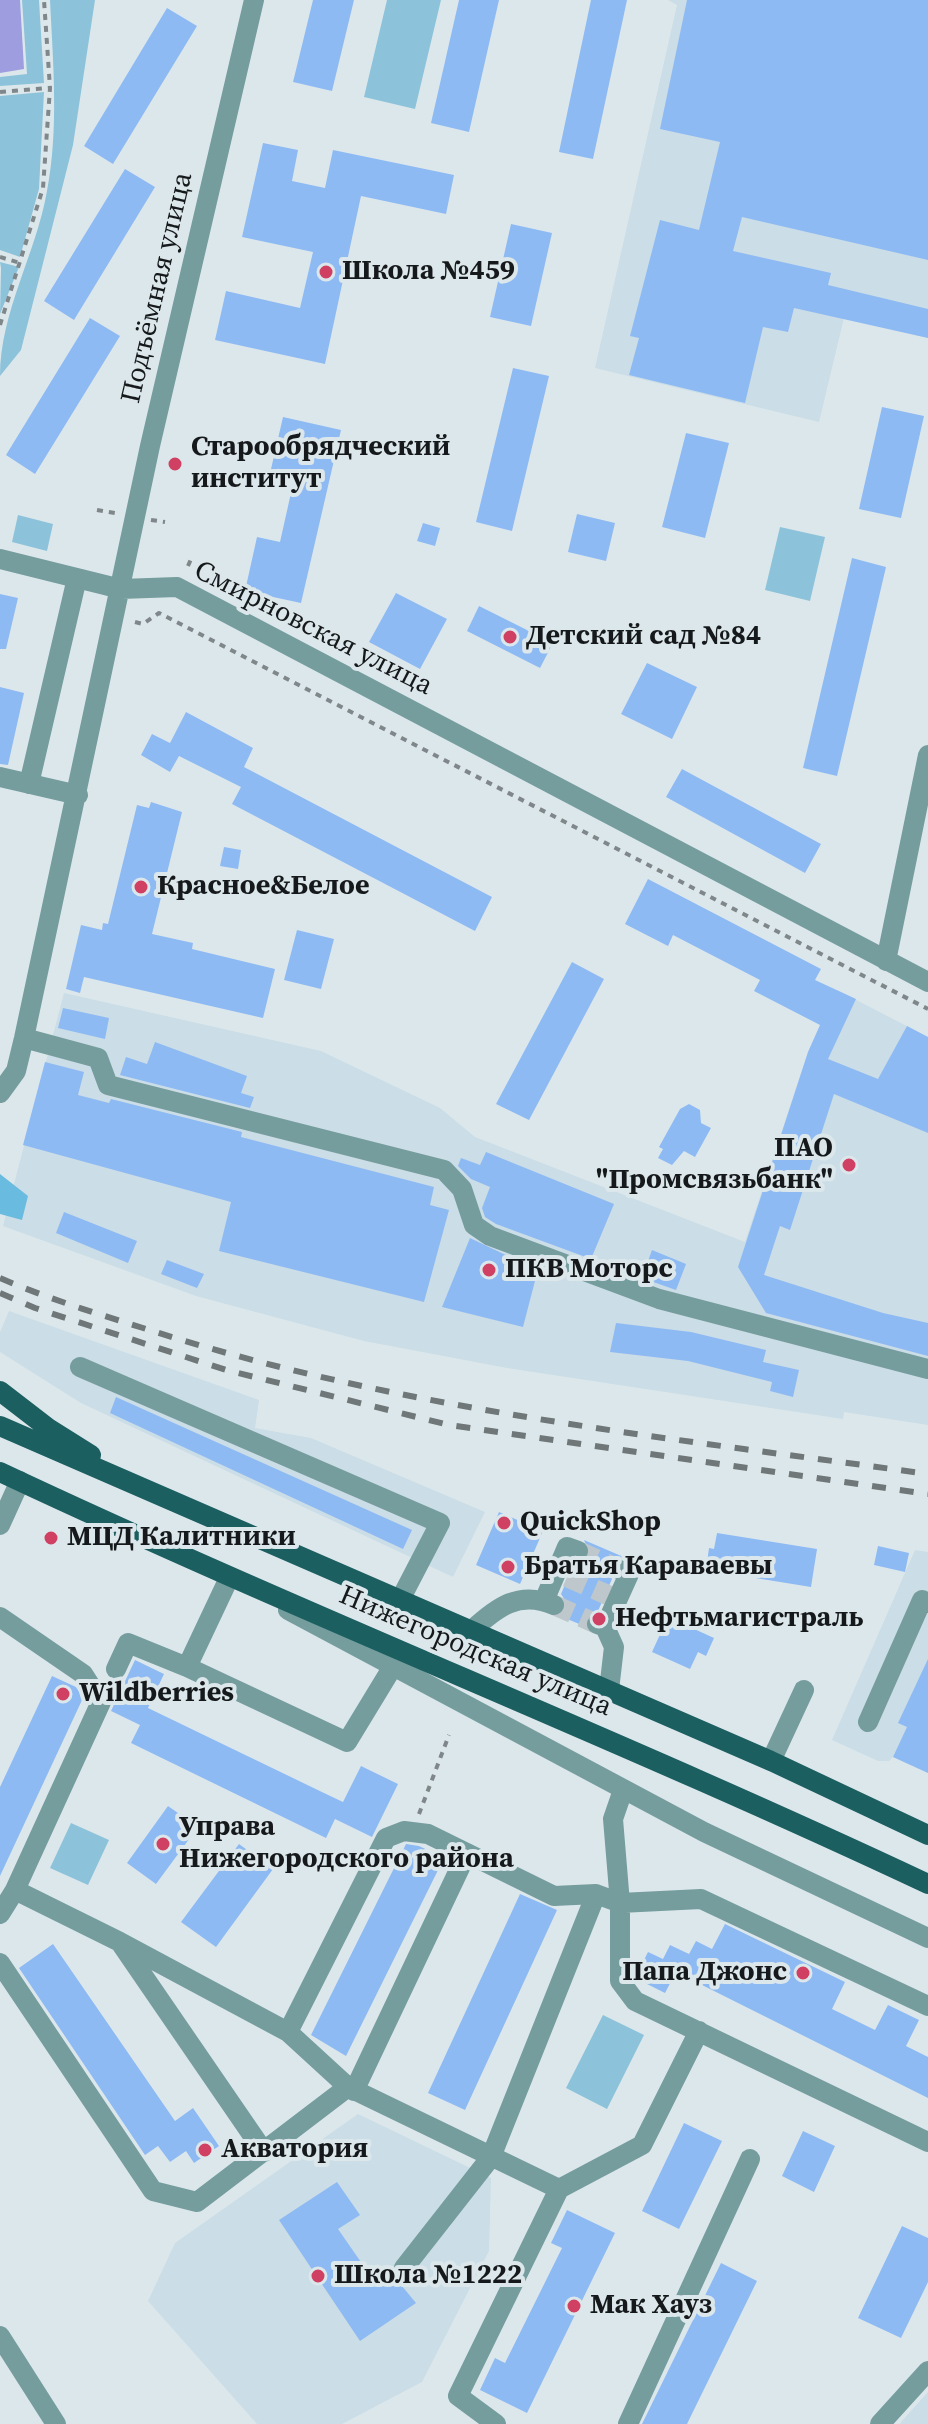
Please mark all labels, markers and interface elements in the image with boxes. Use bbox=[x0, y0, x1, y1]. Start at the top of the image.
street label: Подъёмная улица bbox=[115, 169, 201, 407]
place label: Школа №459 bbox=[342, 255, 515, 289]
marker: Школа №459 bbox=[317, 263, 335, 281]
place label: Старообрядческий институт bbox=[191, 431, 450, 497]
marker: Старообрядческий институт bbox=[166, 455, 184, 473]
street label: Смирновская улица bbox=[188, 554, 438, 704]
place label: Детский сад №84 bbox=[526, 620, 761, 654]
marker: Детский сад №84 bbox=[501, 628, 519, 646]
place label: Красное&Белое bbox=[157, 870, 370, 904]
marker: Красное&Белое bbox=[132, 878, 150, 896]
place label: ПАО "Промсвязьбанк" bbox=[596, 1132, 833, 1198]
marker: ПАО "Промсвязьбанк" bbox=[840, 1156, 858, 1174]
place label: ПКВ Моторс bbox=[505, 1253, 673, 1287]
marker: ПКВ Моторс bbox=[480, 1261, 498, 1279]
place label: QuickShop bbox=[520, 1506, 661, 1540]
marker: QuickShop bbox=[495, 1514, 513, 1532]
place label: МЦД Калитники bbox=[67, 1521, 296, 1555]
marker: МЦД Калитники bbox=[42, 1529, 60, 1547]
place label: Братья Караваевы bbox=[524, 1550, 773, 1584]
marker: Братья Караваевы bbox=[499, 1558, 517, 1576]
street label: Нижегородская улица bbox=[334, 1579, 616, 1725]
place label: Нефтьмагистраль bbox=[615, 1602, 863, 1636]
marker: Нефтьмагистраль bbox=[590, 1610, 608, 1628]
place label: Wildberries bbox=[79, 1677, 234, 1711]
marker: Wildberries bbox=[54, 1685, 72, 1703]
place label: Управа Нижегородского района bbox=[179, 1811, 514, 1877]
marker: Управа Нижегородского района bbox=[154, 1835, 172, 1853]
place label: Папа Джонс bbox=[622, 1956, 787, 1990]
marker: Папа Джонс bbox=[794, 1964, 812, 1982]
place label: Акватория bbox=[221, 2133, 368, 2167]
marker: Акватория bbox=[196, 2141, 214, 2159]
place label: Школа №1222 bbox=[334, 2259, 522, 2293]
marker: Школа №1222 bbox=[309, 2267, 327, 2285]
place label: Мак Хауз bbox=[590, 2289, 712, 2323]
marker: Мак Хауз bbox=[565, 2297, 583, 2315]

